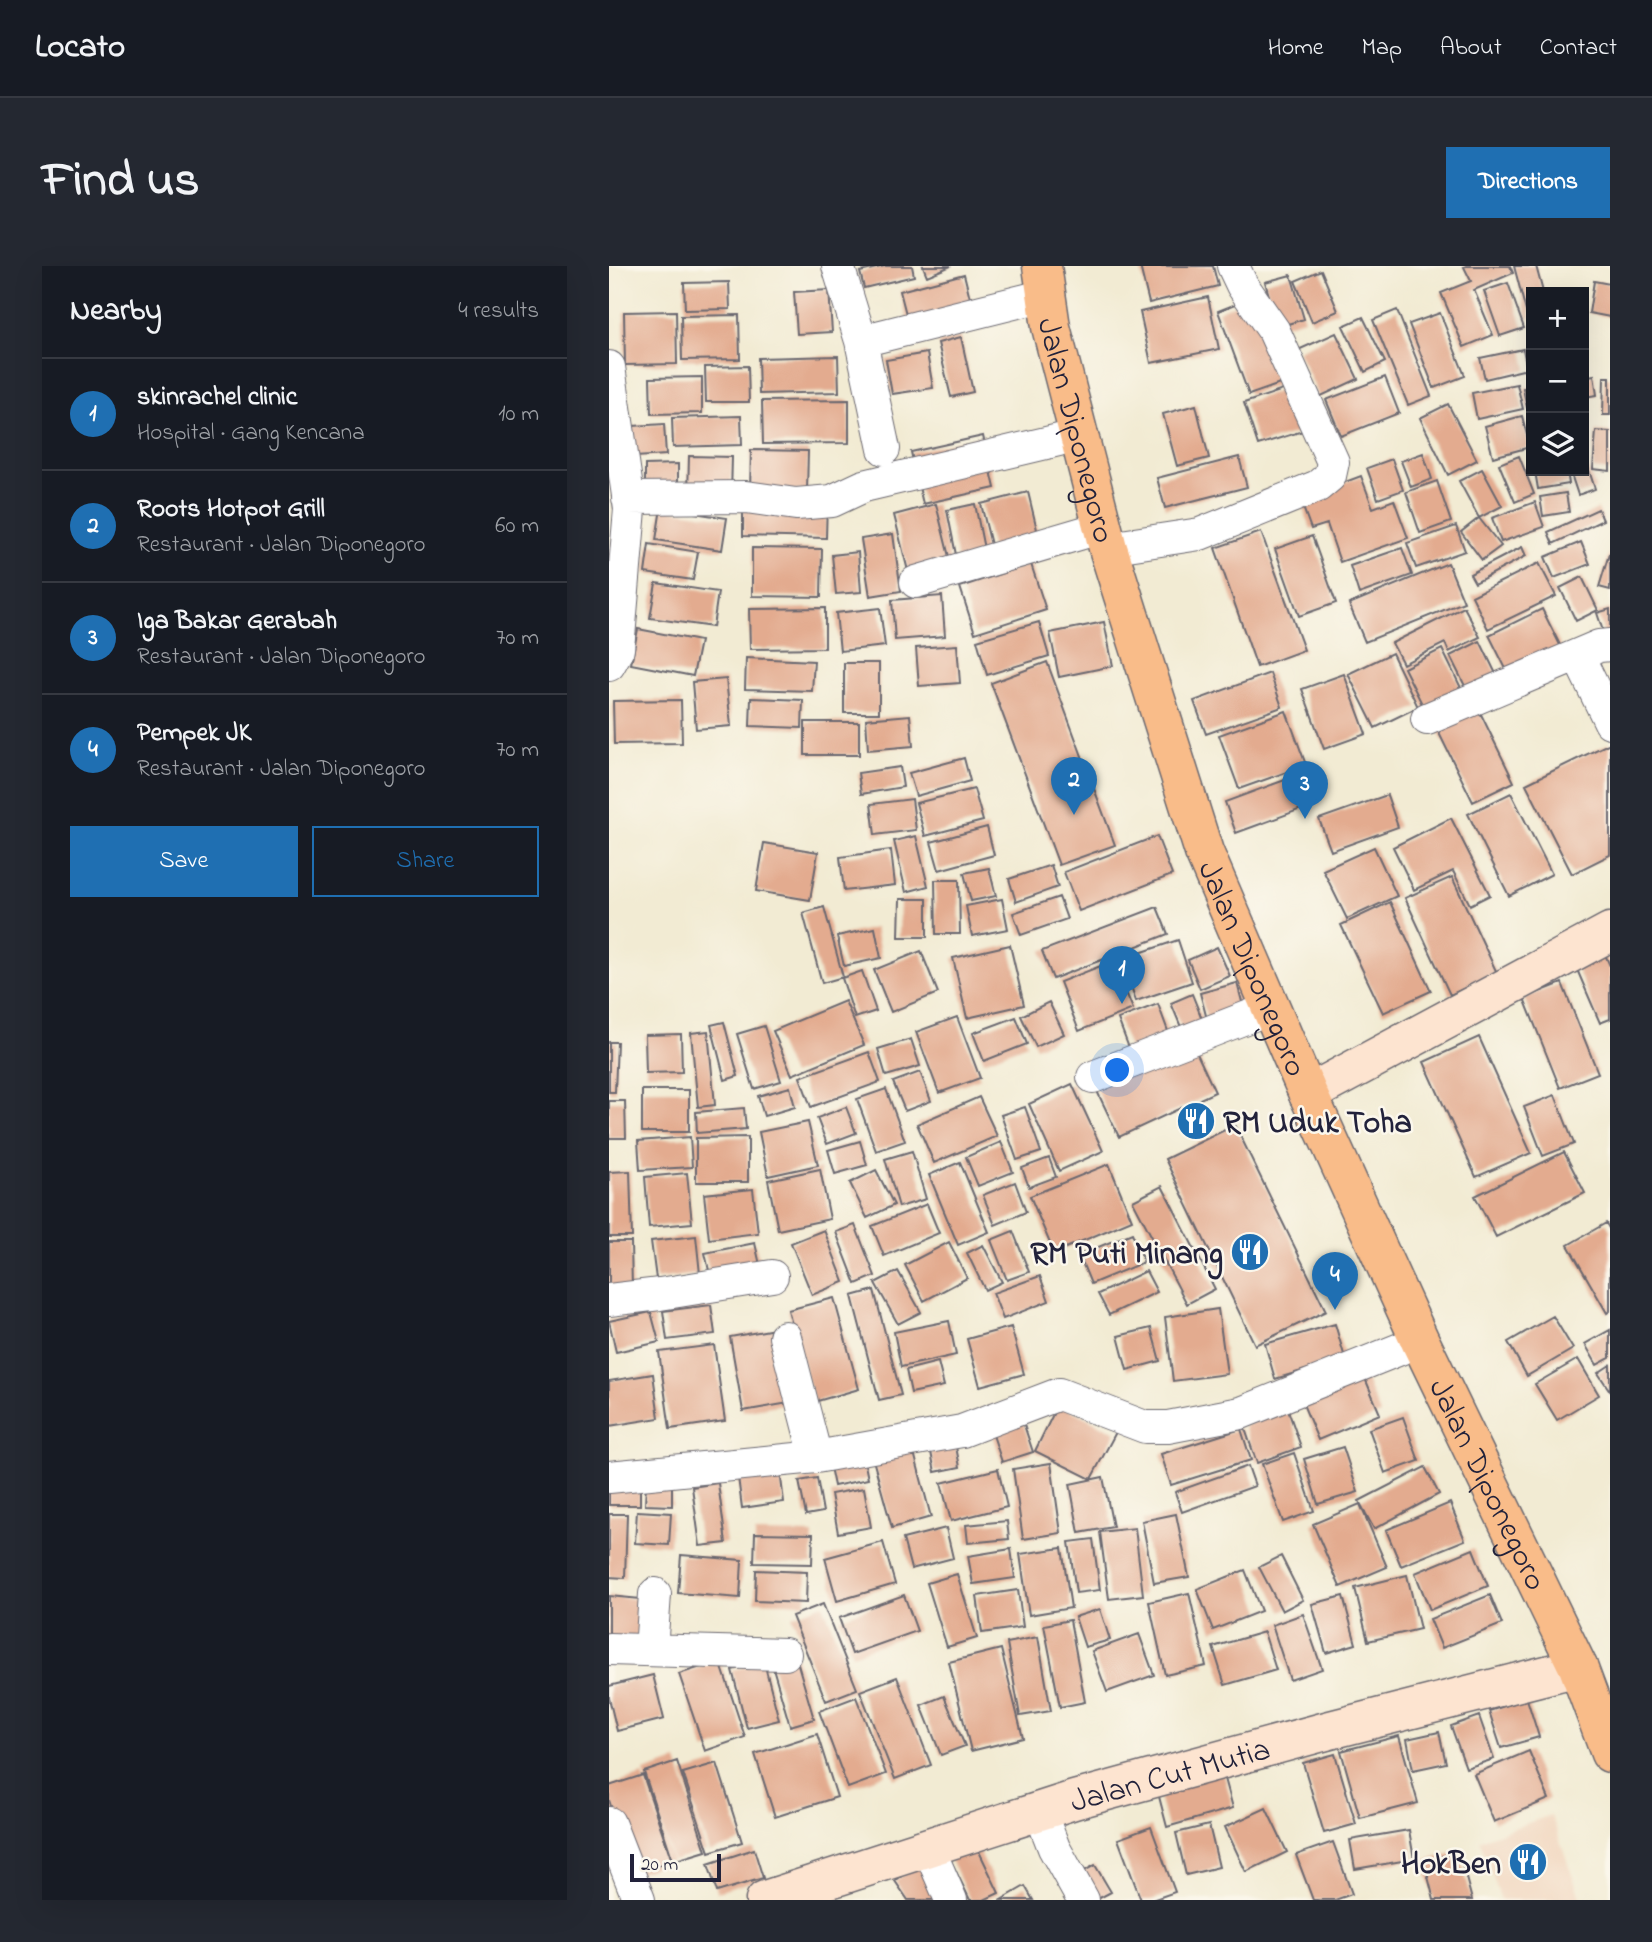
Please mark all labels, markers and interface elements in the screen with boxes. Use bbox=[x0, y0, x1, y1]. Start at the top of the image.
text: Locato bbox=[35, 24, 125, 72]
text: Home bbox=[1268, 31, 1324, 66]
text: Map bbox=[1362, 31, 1402, 66]
text: About bbox=[1440, 31, 1502, 66]
text: Contact bbox=[1540, 31, 1617, 66]
text: Find us bbox=[42, 146, 199, 218]
button: Directions bbox=[1446, 147, 1610, 218]
map controls bbox=[1526, 287, 1589, 476]
button: + bbox=[1526, 287, 1589, 350]
text: Nearby bbox=[70, 290, 162, 334]
text: 4 results bbox=[458, 295, 539, 328]
street label: Jalan Diponegoro bbox=[1023, 315, 1126, 548]
button: − bbox=[1526, 350, 1589, 413]
text: skinrachel clinic bbox=[137, 379, 297, 417]
text: 1 bbox=[89, 398, 97, 431]
text: 10 m bbox=[498, 398, 539, 431]
button: layers bbox=[1526, 413, 1589, 476]
text: Hospital · Gang Kencana bbox=[137, 417, 365, 450]
text: Roots Hotpot Grill bbox=[137, 491, 325, 529]
text: 2 bbox=[87, 510, 99, 543]
text: 60 m bbox=[495, 510, 539, 543]
text: Restaurant · Jalan Diponegoro bbox=[137, 529, 426, 562]
text: Iga Bakar Gerabah bbox=[137, 603, 337, 641]
text: 3 bbox=[88, 622, 98, 655]
text: 70 m bbox=[496, 622, 539, 655]
text: Restaurant · Jalan Diponegoro bbox=[137, 641, 426, 674]
text: Pempek JK bbox=[137, 715, 251, 753]
text: 4 bbox=[88, 734, 98, 767]
text: 70 m bbox=[496, 734, 539, 767]
text: Restaurant · Jalan Diponegoro bbox=[137, 753, 426, 786]
pin: 2 bbox=[1051, 757, 1097, 815]
pin: 3 bbox=[1282, 761, 1328, 819]
button: Save bbox=[70, 826, 298, 897]
button: Share bbox=[312, 826, 539, 897]
street label: Jalan Diponegoro bbox=[1184, 854, 1318, 1085]
pin: 1 bbox=[1099, 946, 1145, 1004]
your location bbox=[1100, 1053, 1134, 1087]
restaurant icon: RM Uduk Toha bbox=[1175, 1100, 1217, 1142]
place label: RM Uduk Toha bbox=[1223, 1101, 1412, 1148]
restaurant icon: RM Puti Minang bbox=[1229, 1231, 1271, 1273]
place label: RM Puti Minang bbox=[1030, 1232, 1223, 1280]
pin: 4 bbox=[1312, 1252, 1358, 1310]
street label: Jalan Diponegoro bbox=[1415, 1371, 1557, 1599]
street label: Jalan Cut Mutia bbox=[1065, 1727, 1276, 1827]
restaurant icon: HokBen bbox=[1507, 1841, 1549, 1883]
place label: HokBen bbox=[1401, 1842, 1501, 1889]
scale bar bbox=[630, 1851, 721, 1883]
text: 20 m bbox=[641, 1852, 678, 1879]

